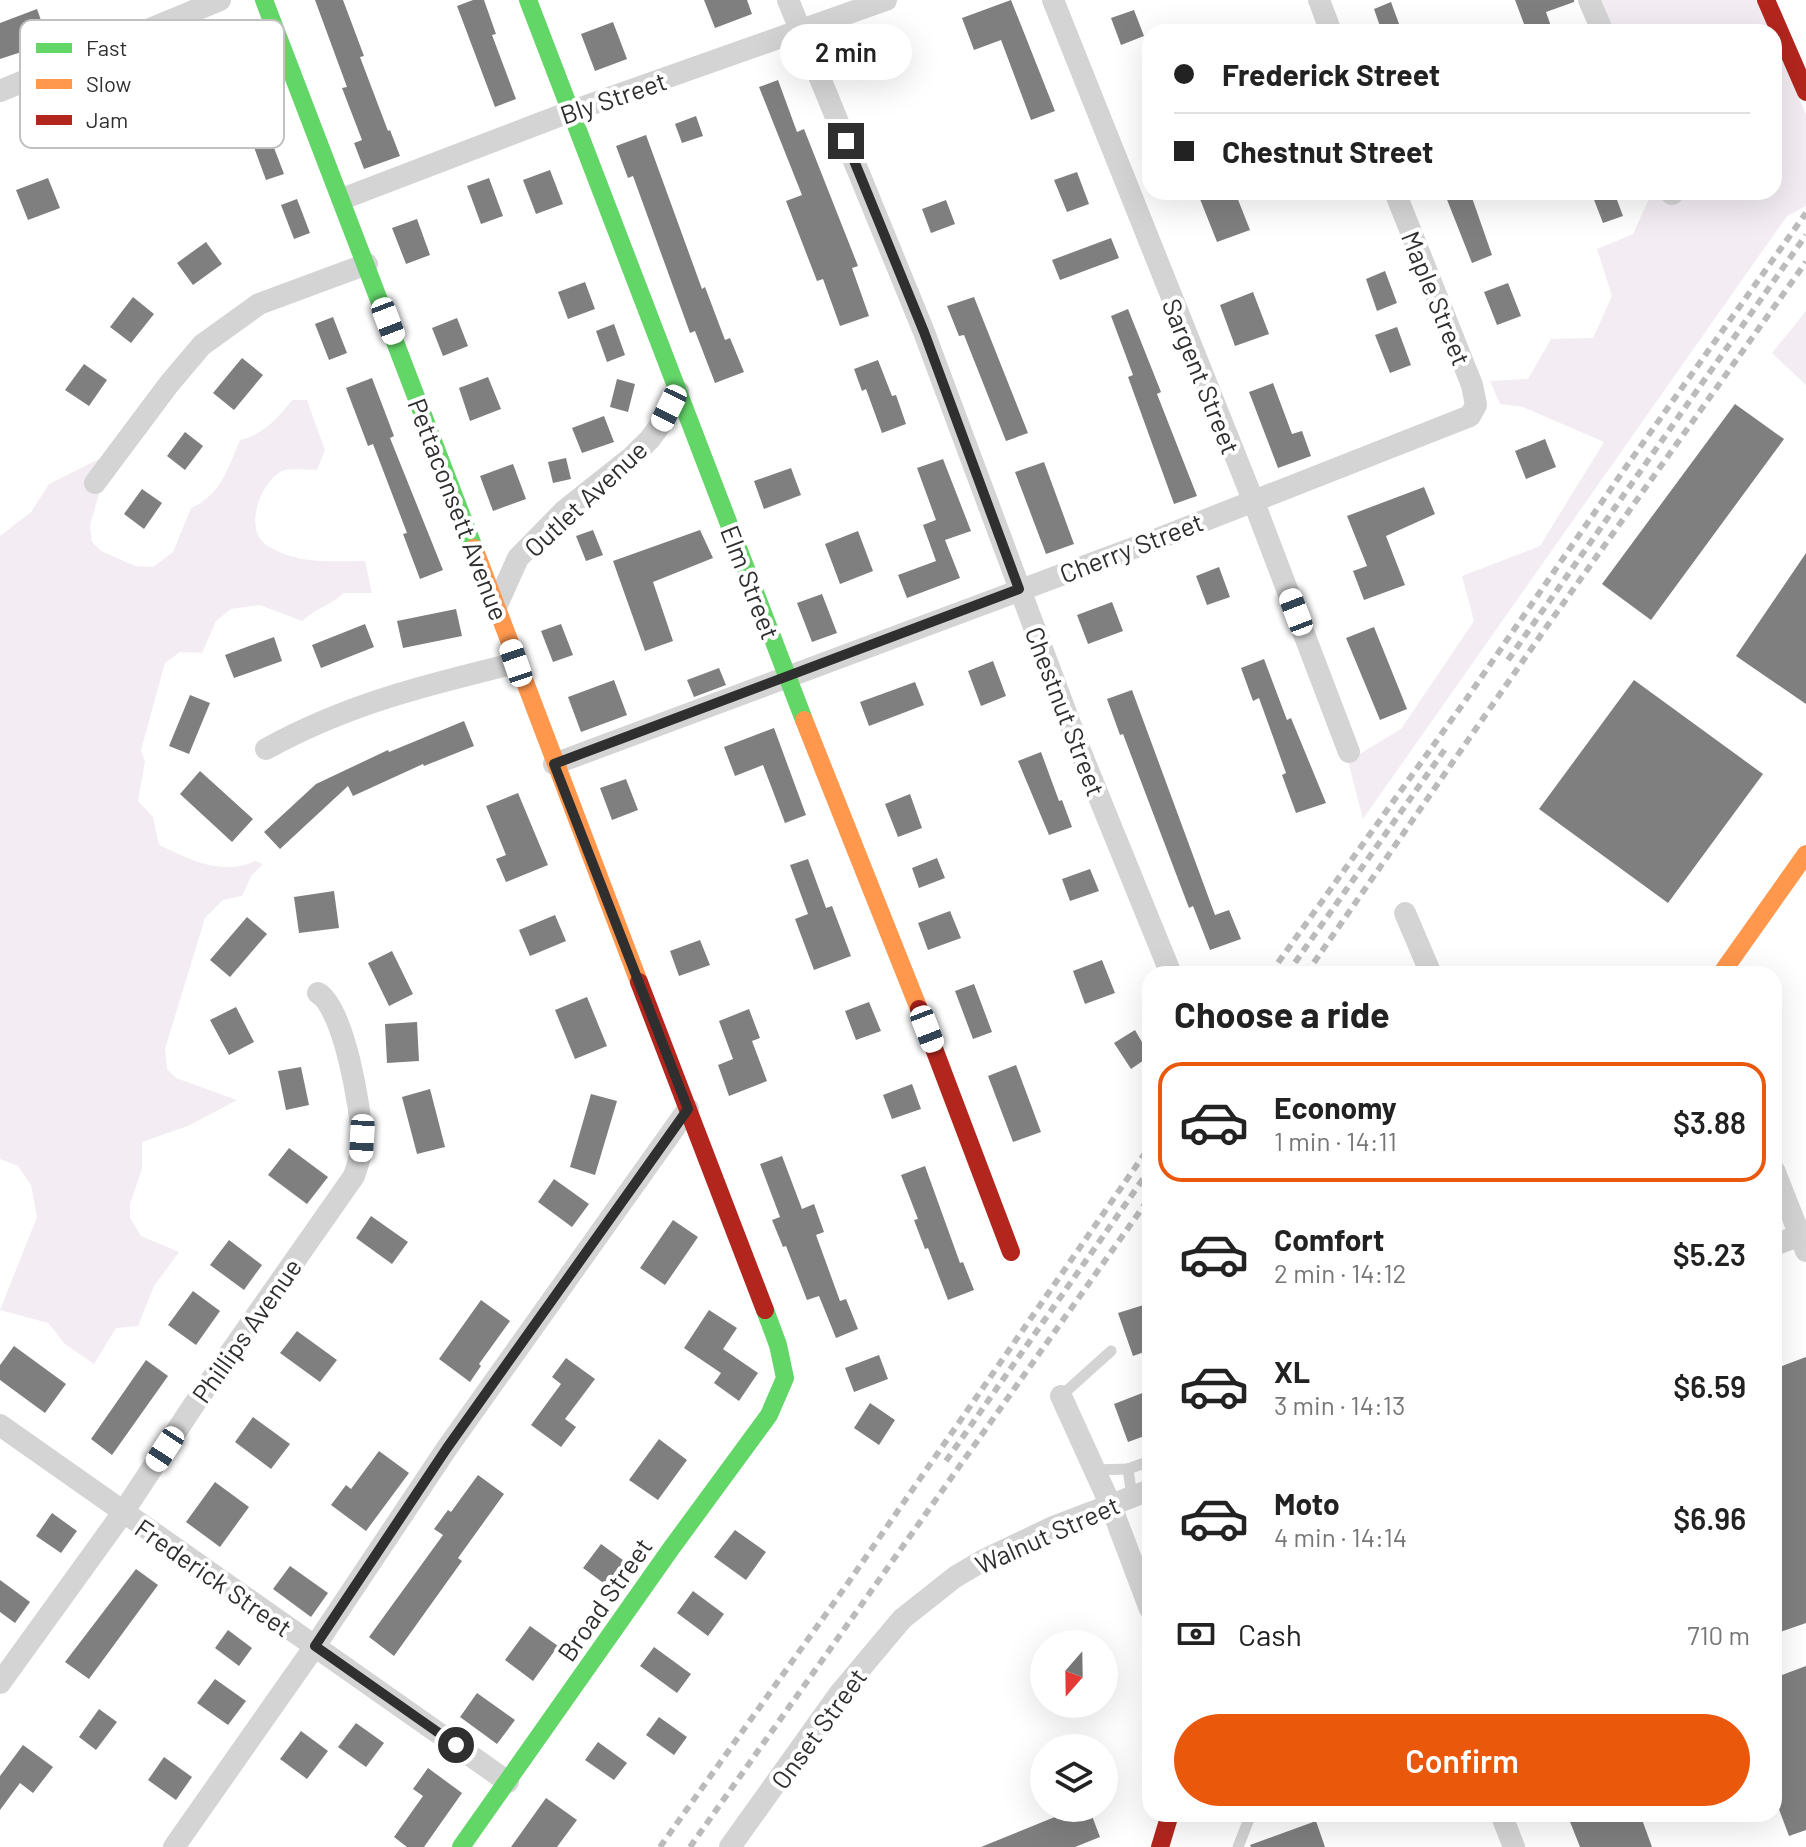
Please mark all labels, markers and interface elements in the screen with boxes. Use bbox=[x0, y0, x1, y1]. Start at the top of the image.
legend bbox=[20, 20, 284, 148]
callout: 2 min bbox=[780, 25, 912, 81]
text: Fast bbox=[86, 34, 128, 60]
text: 2 min bbox=[815, 36, 877, 67]
text: Frederick Street bbox=[1222, 56, 1440, 92]
street label: Bly Street bbox=[556, 64, 670, 130]
text: Slow bbox=[86, 70, 131, 96]
text: Jam bbox=[86, 106, 128, 132]
route end bbox=[828, 123, 864, 159]
text: Chestnut Street bbox=[1222, 133, 1433, 169]
street label: Maple Street bbox=[1396, 226, 1478, 370]
car bbox=[368, 294, 408, 348]
street label: Sargent Street bbox=[1157, 294, 1247, 458]
car bbox=[648, 381, 690, 435]
street label: Pettaconsett Avenue bbox=[402, 394, 516, 624]
street label: Outlet Avenue bbox=[517, 433, 653, 563]
street label: Cherry Street bbox=[1055, 505, 1207, 589]
street label: Elm Street bbox=[715, 521, 787, 643]
car bbox=[1276, 585, 1316, 639]
street label: Chestnut Street bbox=[1019, 622, 1113, 800]
car bbox=[497, 636, 535, 690]
text: Choose a ride bbox=[1174, 992, 1390, 1035]
car bbox=[907, 1002, 947, 1056]
icon: car bbox=[1178, 1086, 1250, 1158]
text: Economy bbox=[1274, 1089, 1397, 1125]
text: $3.88 bbox=[1673, 1104, 1746, 1140]
car bbox=[349, 1113, 375, 1163]
text: 1 min · 14:11 bbox=[1274, 1125, 1397, 1156]
icon: car bbox=[1178, 1218, 1250, 1290]
text: Comfort bbox=[1274, 1221, 1384, 1257]
text: $5.23 bbox=[1673, 1236, 1746, 1272]
street label: Phillips Avenue bbox=[185, 1252, 307, 1408]
text: 2 min · 14:12 bbox=[1274, 1257, 1406, 1288]
icon: car bbox=[1178, 1350, 1250, 1422]
text: XL bbox=[1274, 1353, 1310, 1389]
text: $6.59 bbox=[1673, 1368, 1746, 1404]
text: 3 min · 14:13 bbox=[1274, 1389, 1405, 1420]
car bbox=[142, 1422, 188, 1476]
icon: car bbox=[1178, 1482, 1250, 1554]
text: Moto bbox=[1274, 1485, 1340, 1521]
street label: Walnut Street bbox=[970, 1488, 1124, 1580]
text: $6.96 bbox=[1673, 1500, 1746, 1536]
street label: Frederick Street bbox=[130, 1511, 298, 1643]
text: 4 min · 14:14 bbox=[1274, 1521, 1407, 1552]
street label: Broad Street bbox=[550, 1531, 658, 1667]
icon: cash bbox=[1174, 1612, 1218, 1656]
text: Cash bbox=[1238, 1616, 1302, 1652]
text: 710 m bbox=[1687, 1619, 1750, 1650]
north arrow bbox=[1030, 1630, 1118, 1718]
map controls bbox=[1030, 1630, 1118, 1822]
street label: Onset Street bbox=[764, 1661, 872, 1795]
button: Confirm bbox=[1174, 1714, 1750, 1806]
route start bbox=[438, 1727, 474, 1763]
button: layers bbox=[1030, 1734, 1118, 1822]

